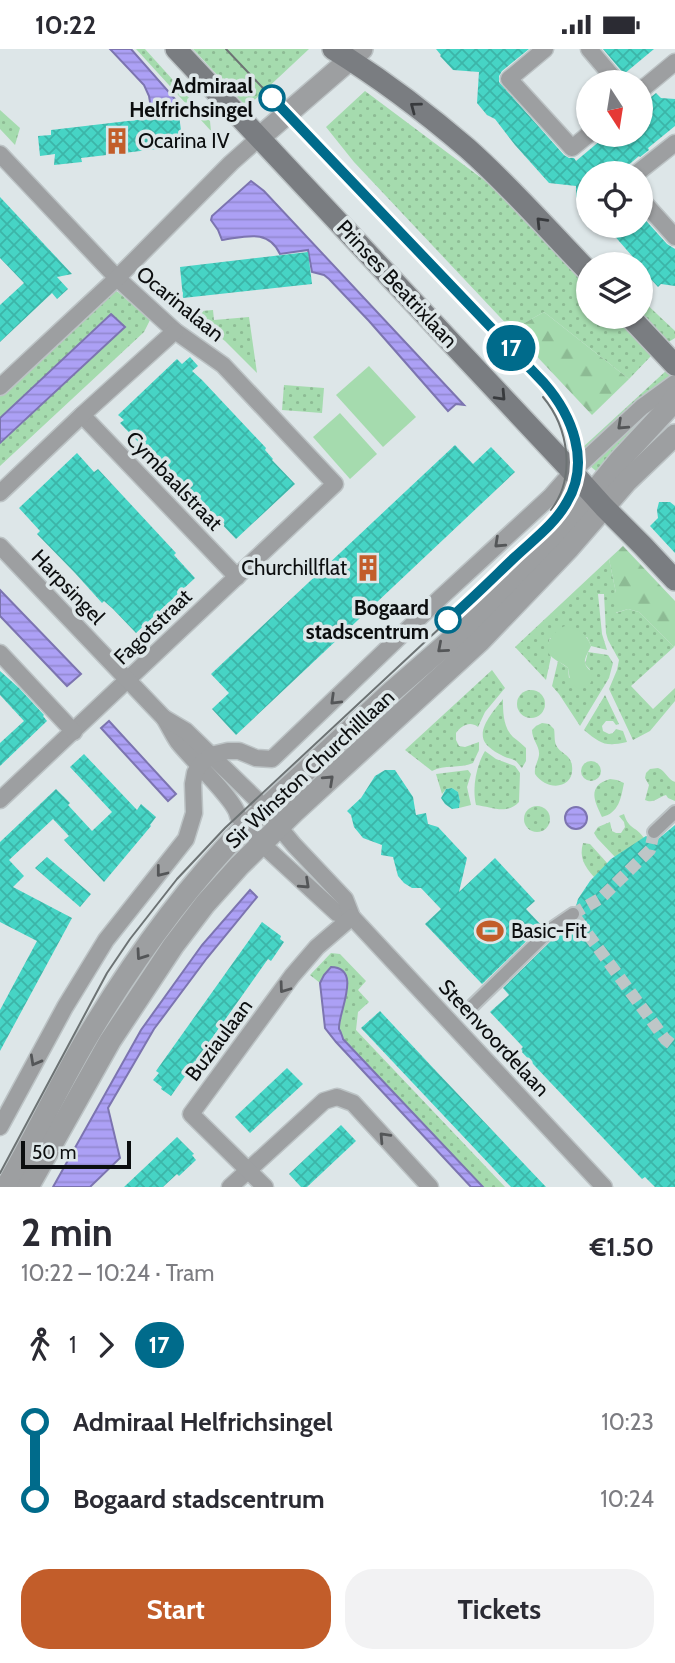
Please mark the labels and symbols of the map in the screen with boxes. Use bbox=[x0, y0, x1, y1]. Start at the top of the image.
north arrow bbox=[576, 70, 653, 147]
place label: Admiraal Helfrichsingel bbox=[129, 73, 253, 122]
marker: Admiraal Helfrichsingel bbox=[259, 85, 285, 111]
one-way arrow bbox=[411, 102, 423, 115]
building icon: Ocarina IV bbox=[102, 126, 132, 156]
place label: Ocarina IV bbox=[138, 128, 230, 153]
street label: Prinses Beatrixlaan bbox=[332, 215, 463, 353]
one-way arrow bbox=[536, 217, 549, 230]
street label: Ocarinalaan bbox=[131, 261, 229, 346]
line badge: 17 bbox=[480, 325, 542, 371]
one-way arrow bbox=[493, 388, 506, 401]
one-way arrow bbox=[617, 417, 630, 430]
street label: Cymbaalstraat bbox=[121, 426, 228, 535]
one-way arrow bbox=[494, 535, 507, 547]
street label: Harpsingel bbox=[27, 544, 110, 629]
building icon: Churchillflat bbox=[353, 553, 383, 583]
place label: Churchillflat bbox=[241, 555, 347, 580]
street label: Fagotstraat bbox=[109, 584, 197, 670]
place label: Bogaard stadscentrum bbox=[306, 595, 429, 644]
marker: Bogaard stadscentrum bbox=[435, 607, 461, 633]
one-way arrow bbox=[437, 640, 450, 652]
street label: Sir Winston Churchilllaan bbox=[220, 684, 399, 853]
one-way arrow bbox=[330, 692, 343, 705]
one-way arrow bbox=[321, 776, 334, 788]
one-way arrow bbox=[156, 864, 169, 876]
one-way arrow bbox=[297, 876, 310, 888]
sports icon: Basic-Fit bbox=[475, 916, 505, 946]
place label: Basic-Fit bbox=[511, 918, 587, 943]
one-way arrow bbox=[137, 947, 149, 960]
street label: Steenvoordelaan bbox=[434, 974, 555, 1101]
one-way arrow bbox=[280, 980, 292, 993]
street label: Buziaulaan bbox=[180, 994, 257, 1085]
one-way arrow bbox=[30, 1054, 44, 1066]
one-way arrow bbox=[379, 1132, 392, 1145]
scale bar bbox=[21, 1138, 131, 1170]

